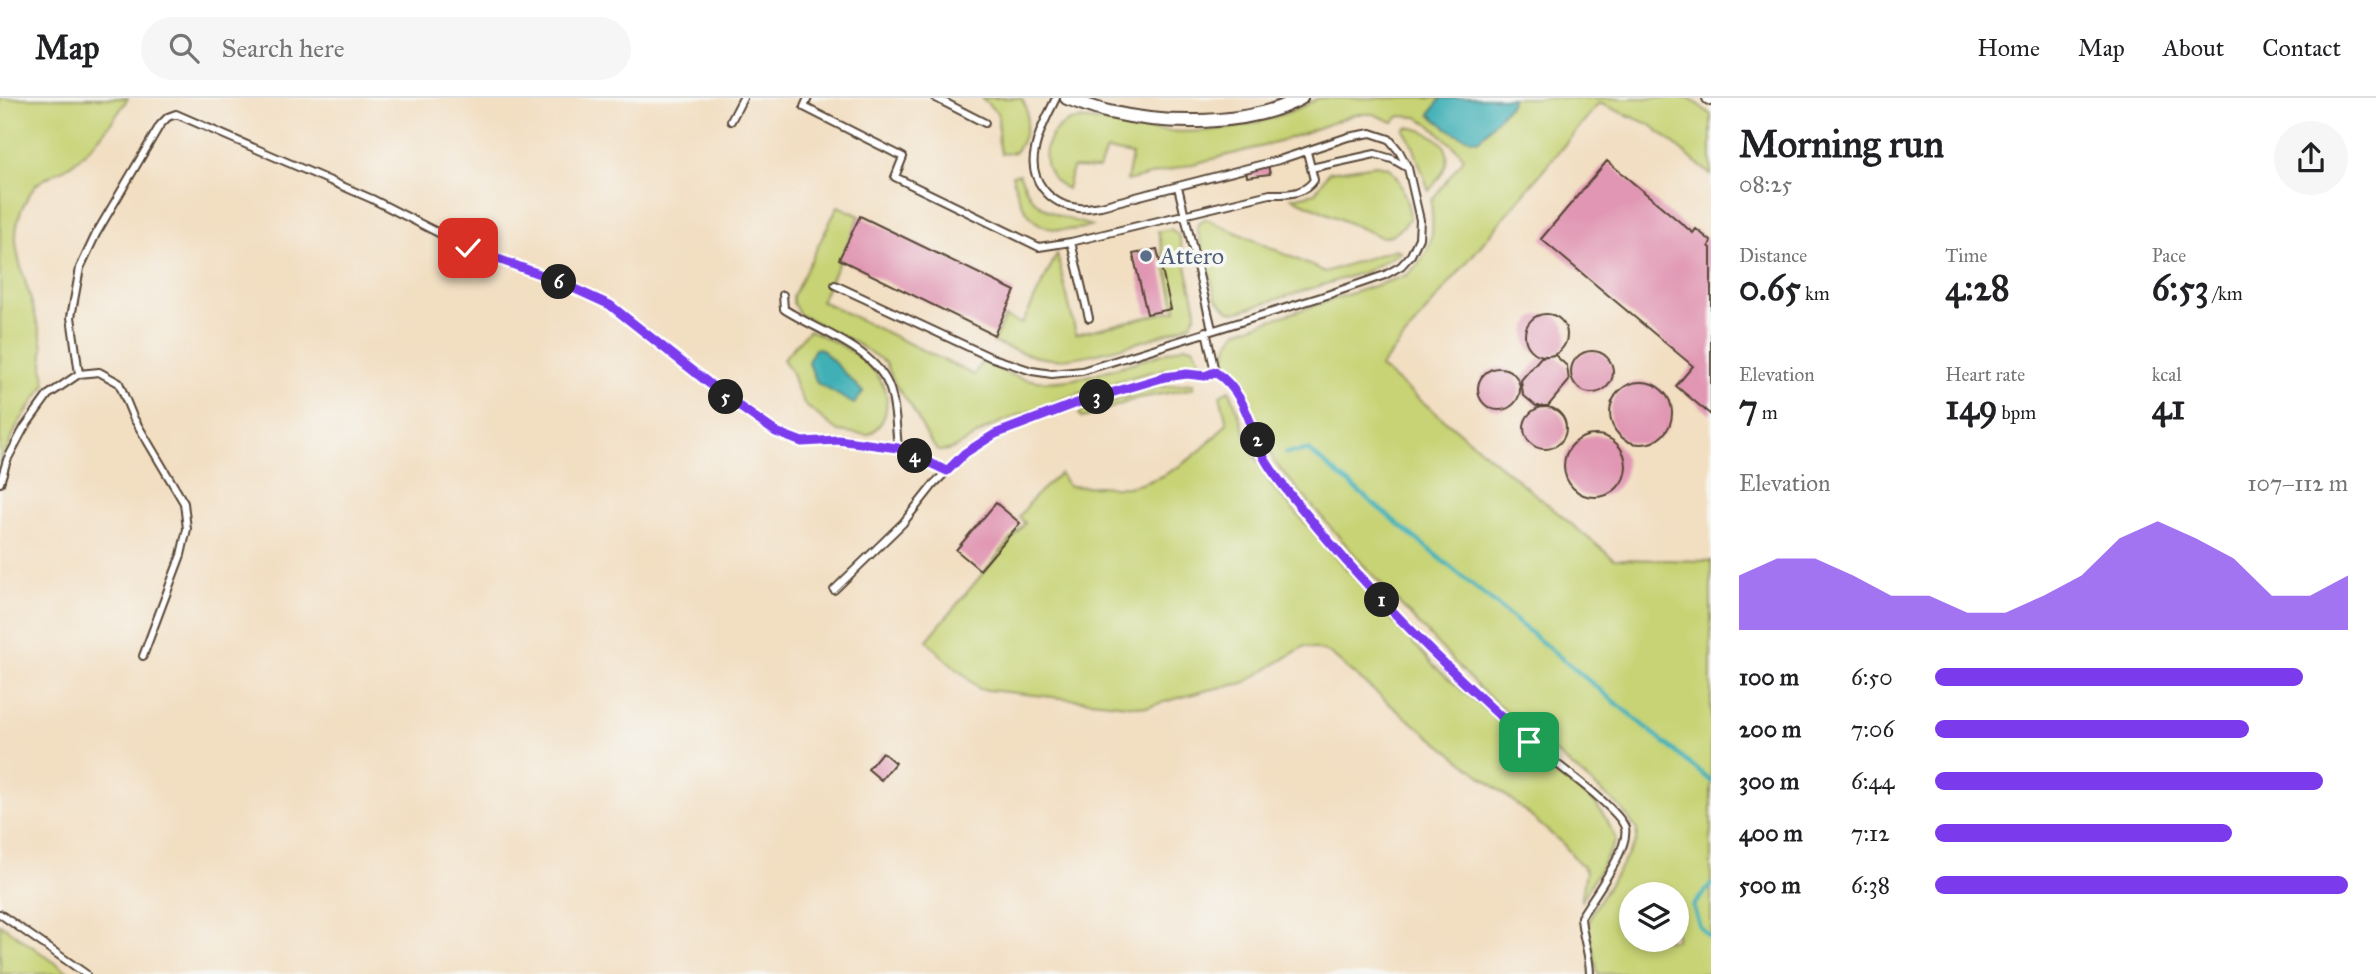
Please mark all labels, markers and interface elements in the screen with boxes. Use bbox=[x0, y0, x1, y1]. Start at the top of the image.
search box bbox=[141, 17, 631, 80]
text: Map bbox=[35, 28, 99, 68]
icon: search bbox=[165, 29, 203, 67]
text: Search here bbox=[221, 32, 345, 64]
text: Home bbox=[1977, 33, 2040, 63]
text: Map bbox=[2078, 33, 2125, 63]
text: About bbox=[2163, 33, 2224, 63]
text: Contact bbox=[2262, 33, 2341, 63]
text: Morning run bbox=[1739, 121, 1944, 167]
button: share bbox=[2274, 121, 2348, 195]
text: 08:25 bbox=[1739, 170, 1792, 198]
pin bbox=[438, 218, 498, 278]
icon: check bbox=[449, 229, 487, 267]
place label: Attero bbox=[1159, 241, 1224, 271]
text: Distance bbox=[1739, 244, 1807, 267]
text: Time bbox=[1945, 244, 1987, 267]
text: Pace bbox=[2152, 244, 2186, 267]
marker: Attero bbox=[1138, 248, 1154, 264]
pin: 6 bbox=[542, 264, 576, 300]
text: 0.65 bbox=[1739, 267, 1801, 310]
text: 4:28 bbox=[1945, 267, 2010, 310]
text: 6:53 bbox=[2152, 267, 2209, 310]
text: 6 bbox=[554, 270, 563, 293]
text: km bbox=[1801, 282, 1830, 305]
text: /km bbox=[2209, 282, 2243, 305]
text: Elevation bbox=[1739, 363, 1814, 386]
text: Heart rate bbox=[1945, 363, 2025, 386]
text: kcal bbox=[2152, 363, 2182, 386]
pin: 5 bbox=[708, 380, 744, 414]
pin: 3 bbox=[1080, 380, 1114, 414]
text: 5 bbox=[721, 385, 730, 408]
text: 3 bbox=[1093, 385, 1100, 408]
text: 7 bbox=[1739, 386, 1758, 429]
text: 149 bbox=[1945, 386, 1997, 429]
text: 41 bbox=[2152, 386, 2185, 429]
text: m bbox=[1758, 401, 1778, 424]
text: bpm bbox=[1997, 401, 2036, 424]
pin: 2 bbox=[1240, 422, 1276, 458]
text: 2 bbox=[1253, 428, 1262, 451]
pin: 4 bbox=[898, 438, 932, 474]
text: 4 bbox=[909, 444, 920, 467]
text: Elevation bbox=[1739, 469, 1830, 497]
text: 107–112 m bbox=[2248, 469, 2348, 497]
pin: 1 bbox=[1364, 582, 1400, 618]
text: 1 bbox=[1378, 588, 1385, 611]
text: 100 m bbox=[1739, 663, 1799, 691]
text: 6:50 bbox=[1851, 663, 1893, 691]
pin bbox=[1499, 712, 1559, 772]
text: 200 m bbox=[1739, 715, 1801, 743]
text: 7:06 bbox=[1851, 715, 1894, 743]
icon: arrive bbox=[1510, 723, 1548, 761]
text: 300 m bbox=[1739, 767, 1799, 795]
text: 6:44 bbox=[1851, 767, 1894, 795]
text: 400 m bbox=[1739, 819, 1803, 847]
text: 7:12 bbox=[1851, 819, 1890, 847]
text: 500 m bbox=[1739, 871, 1801, 899]
text: 6:38 bbox=[1851, 871, 1890, 899]
map controls bbox=[1619, 882, 1689, 952]
button: layers bbox=[1619, 882, 1689, 952]

